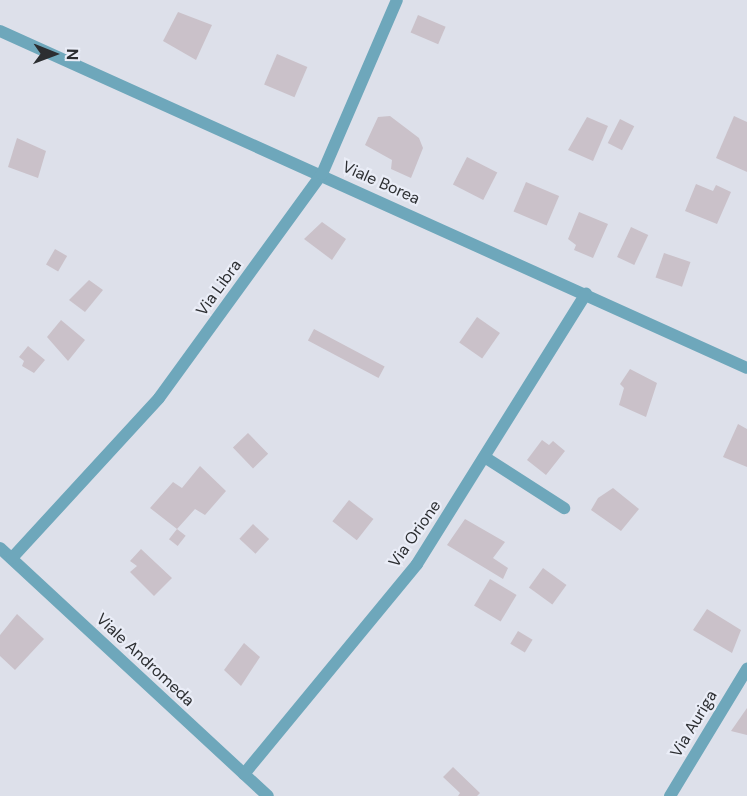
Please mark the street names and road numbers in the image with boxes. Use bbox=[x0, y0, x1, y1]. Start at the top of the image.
street label: Viale Borea bbox=[339, 157, 423, 209]
street label: Via Libra bbox=[192, 256, 246, 320]
street label: Via Orione bbox=[385, 497, 445, 571]
street label: Viale Andromeda bbox=[92, 610, 198, 710]
street label: Via Auriga bbox=[667, 687, 721, 761]

